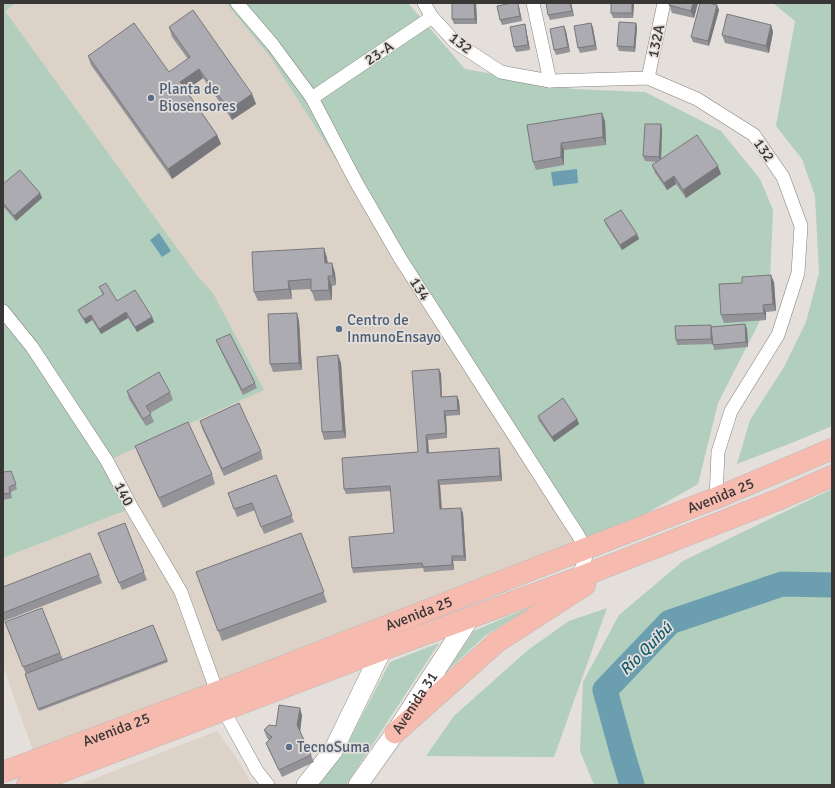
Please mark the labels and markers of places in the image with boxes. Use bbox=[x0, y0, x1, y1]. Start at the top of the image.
place label: Planta de Biosensores bbox=[159, 80, 236, 115]
marker: Planta de Biosensores bbox=[146, 93, 156, 103]
place label: Centro de InmunoEnsayo bbox=[347, 311, 441, 346]
marker: Centro de InmunoEnsayo bbox=[334, 324, 344, 334]
place label: TecnoSuma bbox=[297, 738, 370, 756]
marker: TecnoSuma bbox=[284, 742, 294, 752]

